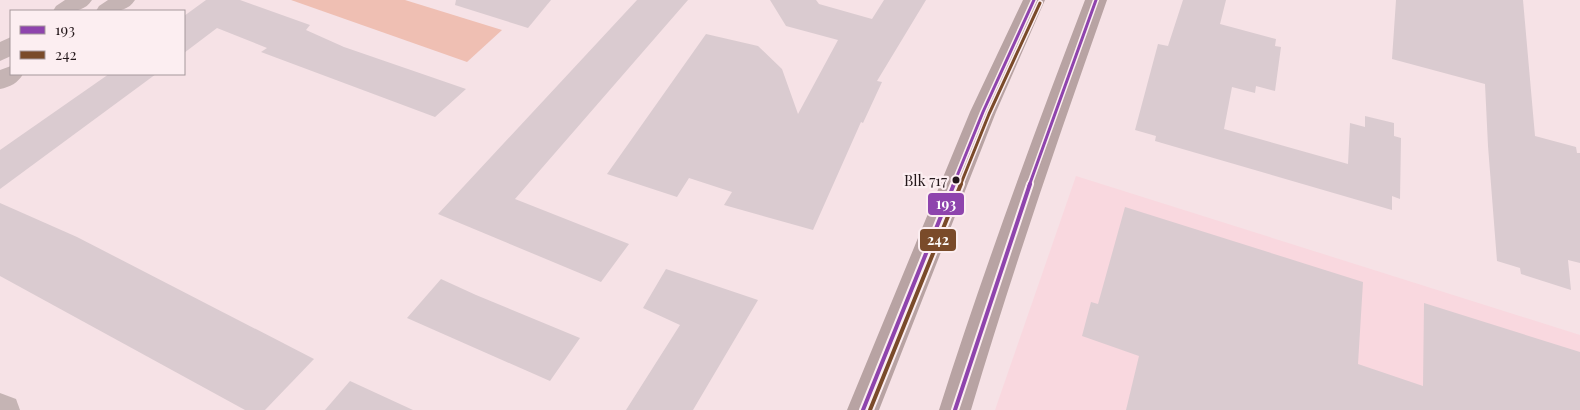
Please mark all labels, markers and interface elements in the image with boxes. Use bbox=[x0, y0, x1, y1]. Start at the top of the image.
legend bbox=[10, 10, 185, 75]
text: 193 bbox=[55, 19, 75, 39]
text: 242 bbox=[55, 44, 77, 64]
place label: Blk 717 bbox=[904, 170, 947, 190]
marker: Blk 717 bbox=[951, 175, 961, 185]
line badge: 193 bbox=[927, 192, 965, 216]
text: 193 bbox=[936, 194, 956, 213]
line badge: 242 bbox=[919, 228, 957, 252]
text: 242 bbox=[927, 230, 949, 249]

